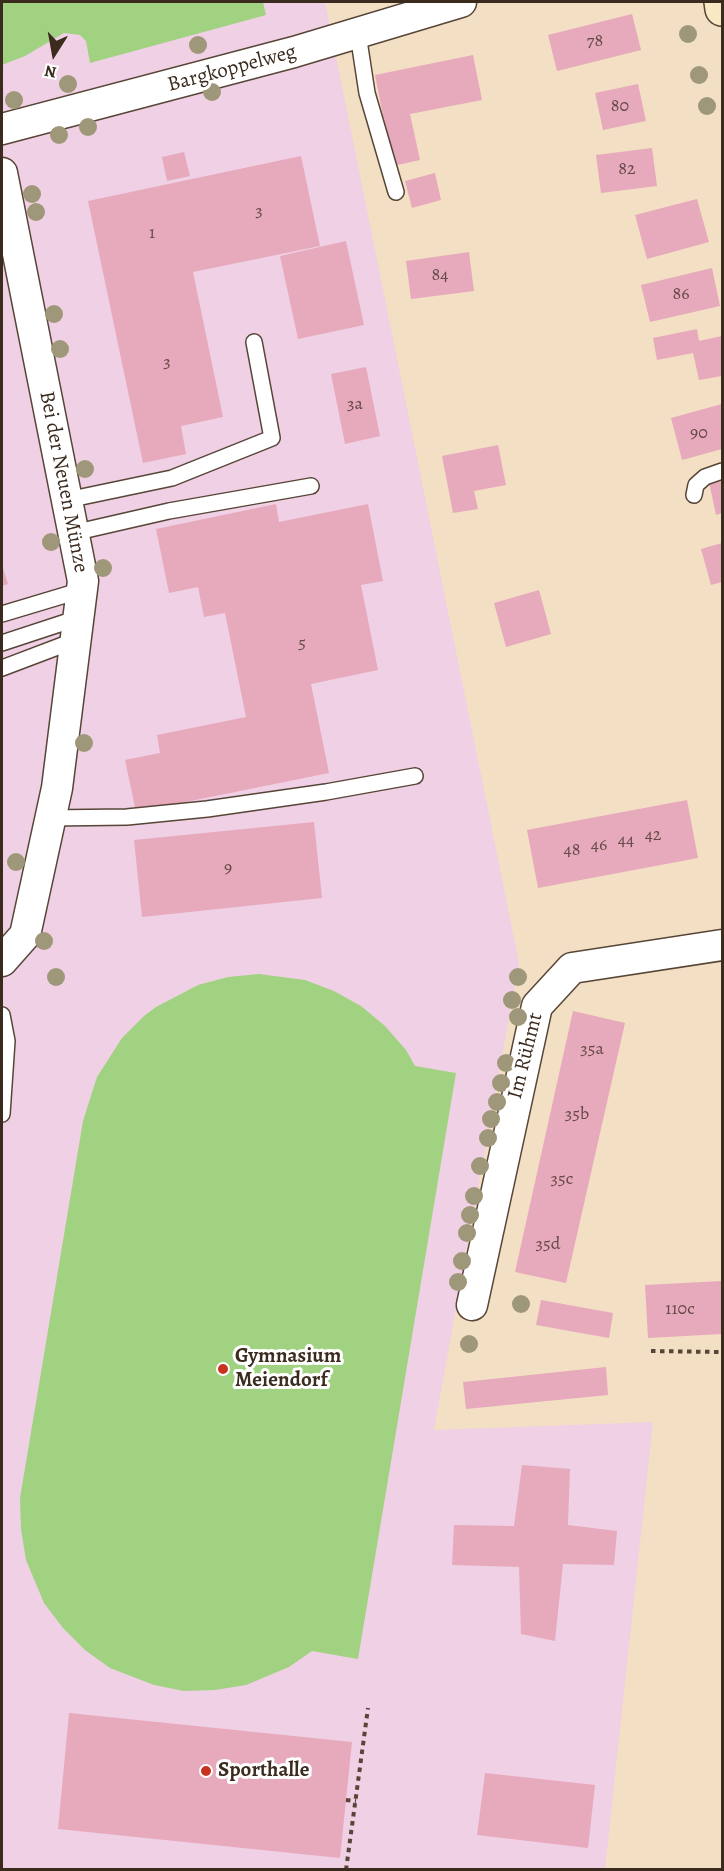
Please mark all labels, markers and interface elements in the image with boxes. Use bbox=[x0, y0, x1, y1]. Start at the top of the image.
north arrow bbox=[24, 24, 84, 84]
house number: 78 bbox=[587, 31, 603, 53]
street label: Bargkoppelweg bbox=[165, 40, 299, 98]
text: N bbox=[43, 60, 58, 84]
house number: 80 bbox=[611, 96, 629, 118]
house number: 82 bbox=[618, 159, 636, 181]
house number: 3 bbox=[255, 201, 263, 223]
house number: 1 bbox=[149, 223, 155, 245]
house number: 84 bbox=[432, 265, 448, 287]
house number: 86 bbox=[672, 284, 690, 306]
house number: 3 bbox=[163, 352, 171, 374]
street label: Bei der Neuen Münze bbox=[33, 389, 93, 575]
house number: 3a bbox=[347, 394, 363, 416]
house number: 90 bbox=[690, 423, 708, 445]
house number: 5 bbox=[298, 633, 306, 655]
house number: 42 bbox=[645, 825, 661, 847]
house number: 44 bbox=[618, 830, 634, 852]
house number: 46 bbox=[591, 835, 607, 857]
house number: 48 bbox=[564, 840, 580, 862]
house number: 9 bbox=[224, 858, 232, 880]
street label: Im Rühmt bbox=[503, 1010, 549, 1102]
house number: 35a bbox=[580, 1039, 604, 1061]
house number: 35b bbox=[565, 1104, 589, 1126]
house number: 35c bbox=[551, 1169, 573, 1191]
house number: 35d bbox=[536, 1234, 560, 1256]
house number: 110c bbox=[665, 1299, 695, 1321]
place label: Gymnasium Meiendorf bbox=[235, 1344, 341, 1394]
marker: Gymnasium Meiendorf bbox=[216, 1362, 230, 1376]
place label: Sporthalle bbox=[218, 1758, 309, 1784]
marker: Sporthalle bbox=[199, 1764, 213, 1778]

